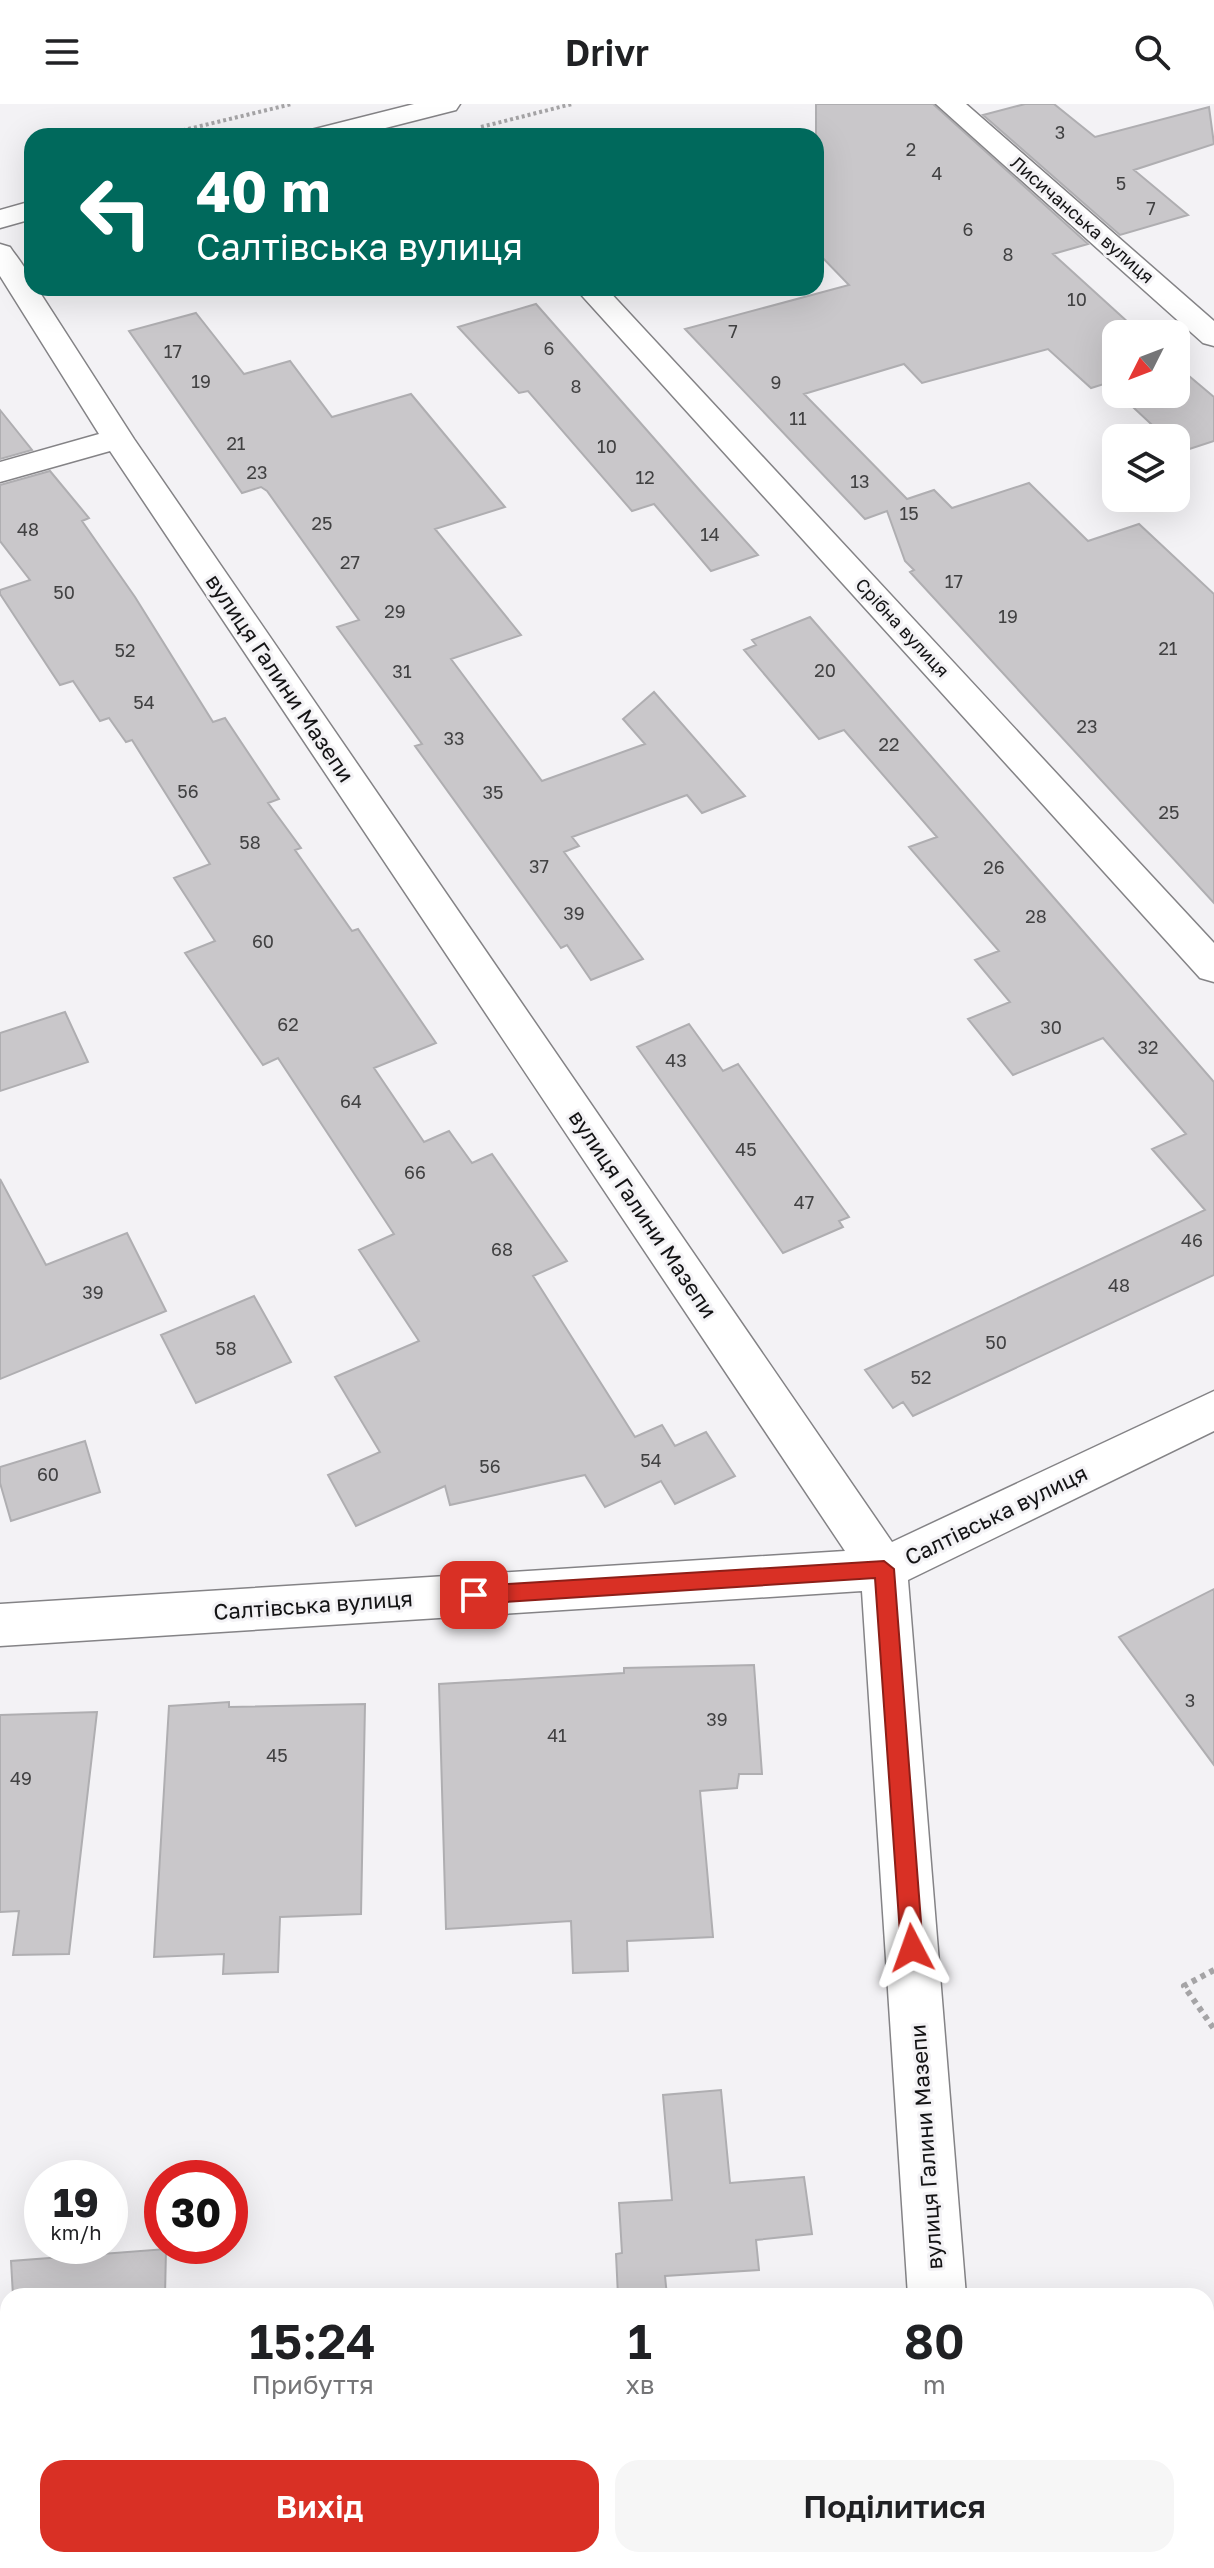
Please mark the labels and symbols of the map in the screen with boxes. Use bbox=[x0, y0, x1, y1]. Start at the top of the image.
house number: 3 bbox=[1055, 121, 1065, 143]
house number: 2 bbox=[906, 138, 916, 160]
street label: Лисичанська вулиця bbox=[1007, 151, 1159, 287]
house number: 4 bbox=[932, 162, 943, 184]
house number: 5 bbox=[1116, 172, 1126, 194]
house number: 7 bbox=[1146, 197, 1156, 219]
house number: 6 bbox=[963, 218, 973, 240]
house number: 8 bbox=[1003, 243, 1013, 265]
house number: 10 bbox=[1067, 288, 1087, 310]
house number: 7 bbox=[728, 320, 738, 342]
north arrow bbox=[1102, 320, 1190, 408]
house number: 6 bbox=[544, 337, 554, 359]
house number: 17 bbox=[164, 340, 182, 362]
house number: 19 bbox=[191, 370, 211, 392]
house number: 9 bbox=[771, 371, 781, 393]
house number: 8 bbox=[571, 375, 581, 397]
house number: 11 bbox=[789, 407, 807, 429]
house number: 21 bbox=[226, 432, 246, 454]
house number: 10 bbox=[597, 435, 617, 457]
house number: 23 bbox=[247, 461, 267, 483]
house number: 12 bbox=[635, 466, 655, 488]
house number: 13 bbox=[850, 470, 870, 492]
house number: 15 bbox=[899, 502, 919, 524]
house number: 25 bbox=[312, 512, 332, 534]
house number: 48 bbox=[17, 518, 39, 540]
house number: 14 bbox=[700, 523, 720, 545]
house number: 27 bbox=[340, 551, 360, 573]
street label: вулиця Галини Мазепи bbox=[201, 568, 360, 787]
house number: 17 bbox=[945, 570, 963, 592]
street label: Срібна вулиця bbox=[851, 573, 954, 681]
house number: 50 bbox=[53, 581, 75, 603]
house number: 29 bbox=[384, 600, 406, 622]
house number: 19 bbox=[998, 605, 1018, 627]
house number: 21 bbox=[1158, 637, 1178, 659]
house number: 52 bbox=[115, 639, 135, 661]
house number: 20 bbox=[814, 659, 836, 681]
house number: 31 bbox=[392, 660, 412, 682]
house number: 54 bbox=[133, 691, 155, 713]
house number: 23 bbox=[1077, 715, 1097, 737]
house number: 33 bbox=[443, 727, 465, 749]
house number: 22 bbox=[879, 733, 899, 755]
house number: 56 bbox=[177, 780, 199, 802]
house number: 35 bbox=[483, 781, 503, 803]
house number: 25 bbox=[1159, 801, 1179, 823]
house number: 58 bbox=[239, 831, 261, 853]
house number: 37 bbox=[529, 855, 549, 877]
house number: 26 bbox=[983, 856, 1005, 878]
house number: 39 bbox=[563, 902, 585, 924]
house number: 28 bbox=[1025, 905, 1047, 927]
house number: 60 bbox=[252, 930, 274, 952]
house number: 62 bbox=[277, 1013, 299, 1035]
house number: 30 bbox=[1040, 1016, 1062, 1038]
house number: 32 bbox=[1138, 1036, 1158, 1058]
house number: 43 bbox=[665, 1049, 687, 1071]
house number: 64 bbox=[340, 1090, 362, 1112]
street label: вулиця Галини Мазепи bbox=[564, 1104, 723, 1323]
house number: 45 bbox=[735, 1138, 757, 1160]
house number: 66 bbox=[404, 1161, 426, 1183]
house number: 47 bbox=[794, 1191, 814, 1213]
house number: 46 bbox=[1181, 1229, 1203, 1251]
house number: 68 bbox=[491, 1238, 513, 1260]
house number: 48 bbox=[1108, 1274, 1130, 1296]
house number: 39 bbox=[82, 1281, 104, 1303]
house number: 50 bbox=[985, 1331, 1007, 1353]
house number: 58 bbox=[215, 1337, 237, 1359]
house number: 52 bbox=[911, 1366, 931, 1388]
house number: 54 bbox=[640, 1449, 662, 1471]
house number: 56 bbox=[479, 1455, 501, 1477]
street label: Салтівська вулиця bbox=[900, 1459, 1092, 1570]
house number: 60 bbox=[37, 1463, 59, 1485]
pin bbox=[440, 1561, 508, 1629]
street label: Салтівська вулиця bbox=[212, 1584, 414, 1625]
house number: 3 bbox=[1185, 1689, 1195, 1711]
house number: 39 bbox=[706, 1708, 728, 1730]
house number: 41 bbox=[547, 1724, 567, 1746]
house number: 45 bbox=[266, 1744, 288, 1766]
house number: 49 bbox=[10, 1767, 32, 1789]
position arrow bbox=[870, 1906, 954, 1990]
street label: вулиця Галини Мазепи bbox=[903, 2024, 948, 2270]
speed limit sign: 30 bbox=[144, 2160, 248, 2264]

